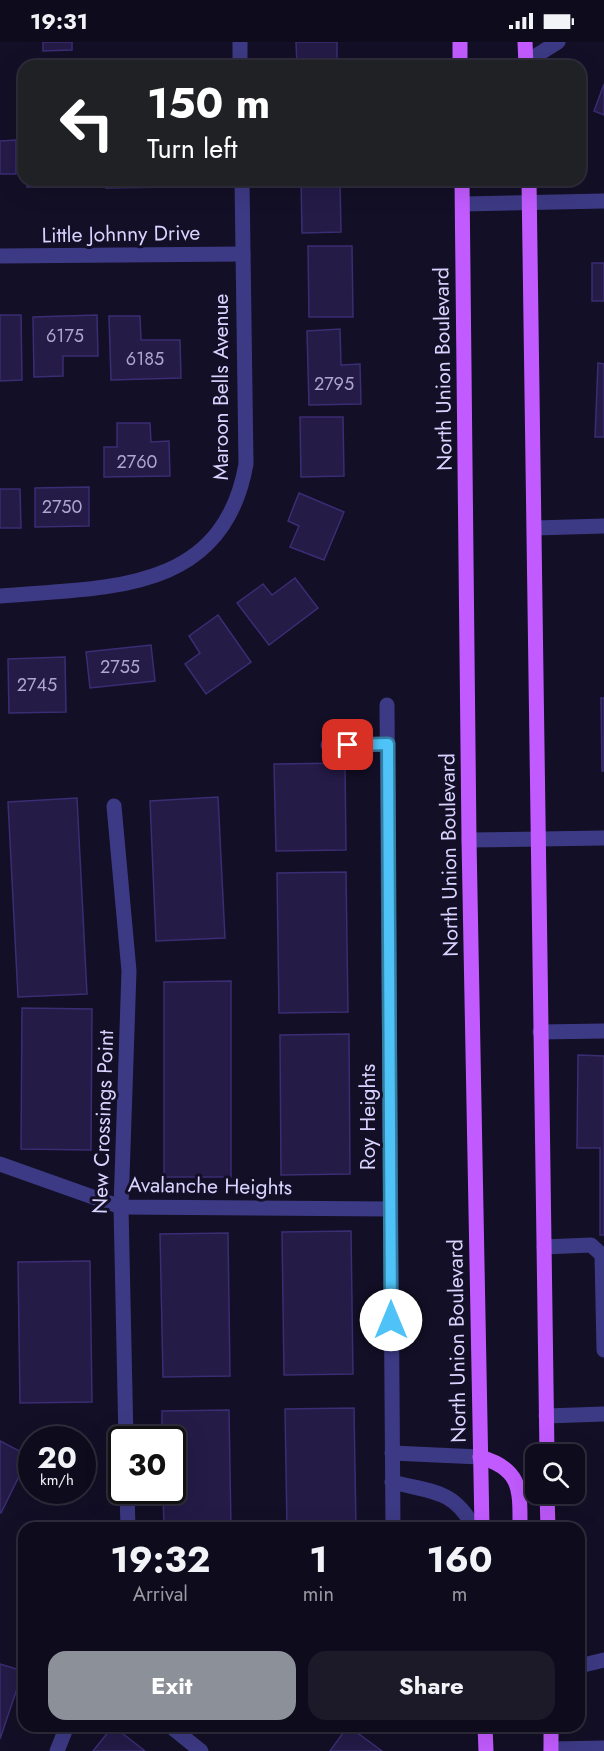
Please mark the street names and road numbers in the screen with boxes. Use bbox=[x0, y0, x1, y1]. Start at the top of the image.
street label: Little Johnny Drive bbox=[41, 218, 201, 250]
street label: North Union Boulevard bbox=[426, 267, 460, 471]
street label: Maroon Bells Avenue bbox=[206, 294, 236, 480]
street label: North Union Boulevard bbox=[432, 753, 466, 957]
street label: New Crossings Point bbox=[85, 1029, 121, 1215]
street label: Roy Heights bbox=[353, 1064, 383, 1170]
street label: Avalanche Heights bbox=[128, 1170, 292, 1202]
street label: North Union Boulevard bbox=[440, 1239, 474, 1443]

